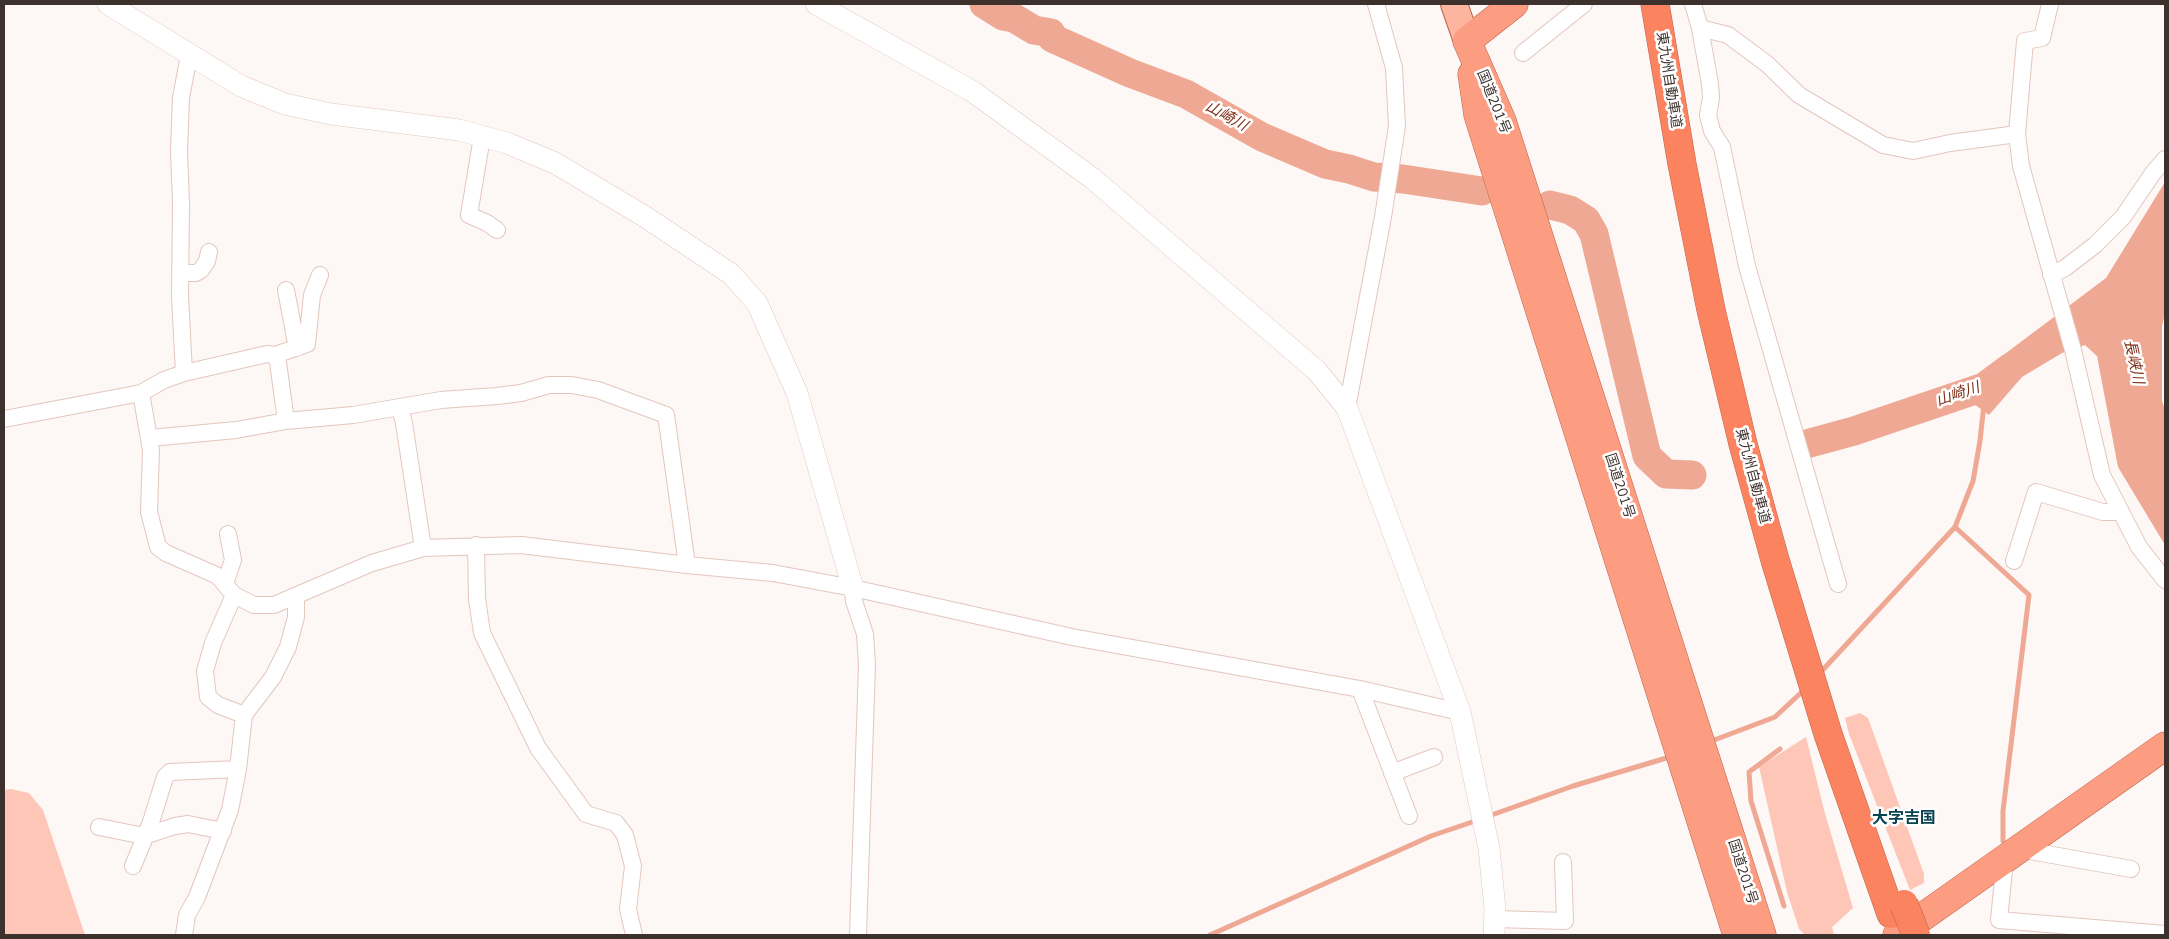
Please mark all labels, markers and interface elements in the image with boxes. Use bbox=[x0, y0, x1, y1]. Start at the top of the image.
street label: 東九州自動車道 bbox=[1652, 30, 1684, 130]
street label: 国道201号 bbox=[1473, 68, 1513, 136]
water label: 山崎川 bbox=[1202, 98, 1250, 136]
water label: 長峡川 bbox=[2120, 338, 2146, 386]
water label: 山崎川 bbox=[1934, 379, 1982, 411]
street label: 東九州自動車道 bbox=[1731, 426, 1773, 526]
street label: 国道201号 bbox=[1601, 451, 1637, 521]
district label: 大字吉国 bbox=[1872, 809, 1936, 829]
street label: 国道201号 bbox=[1724, 837, 1760, 907]

